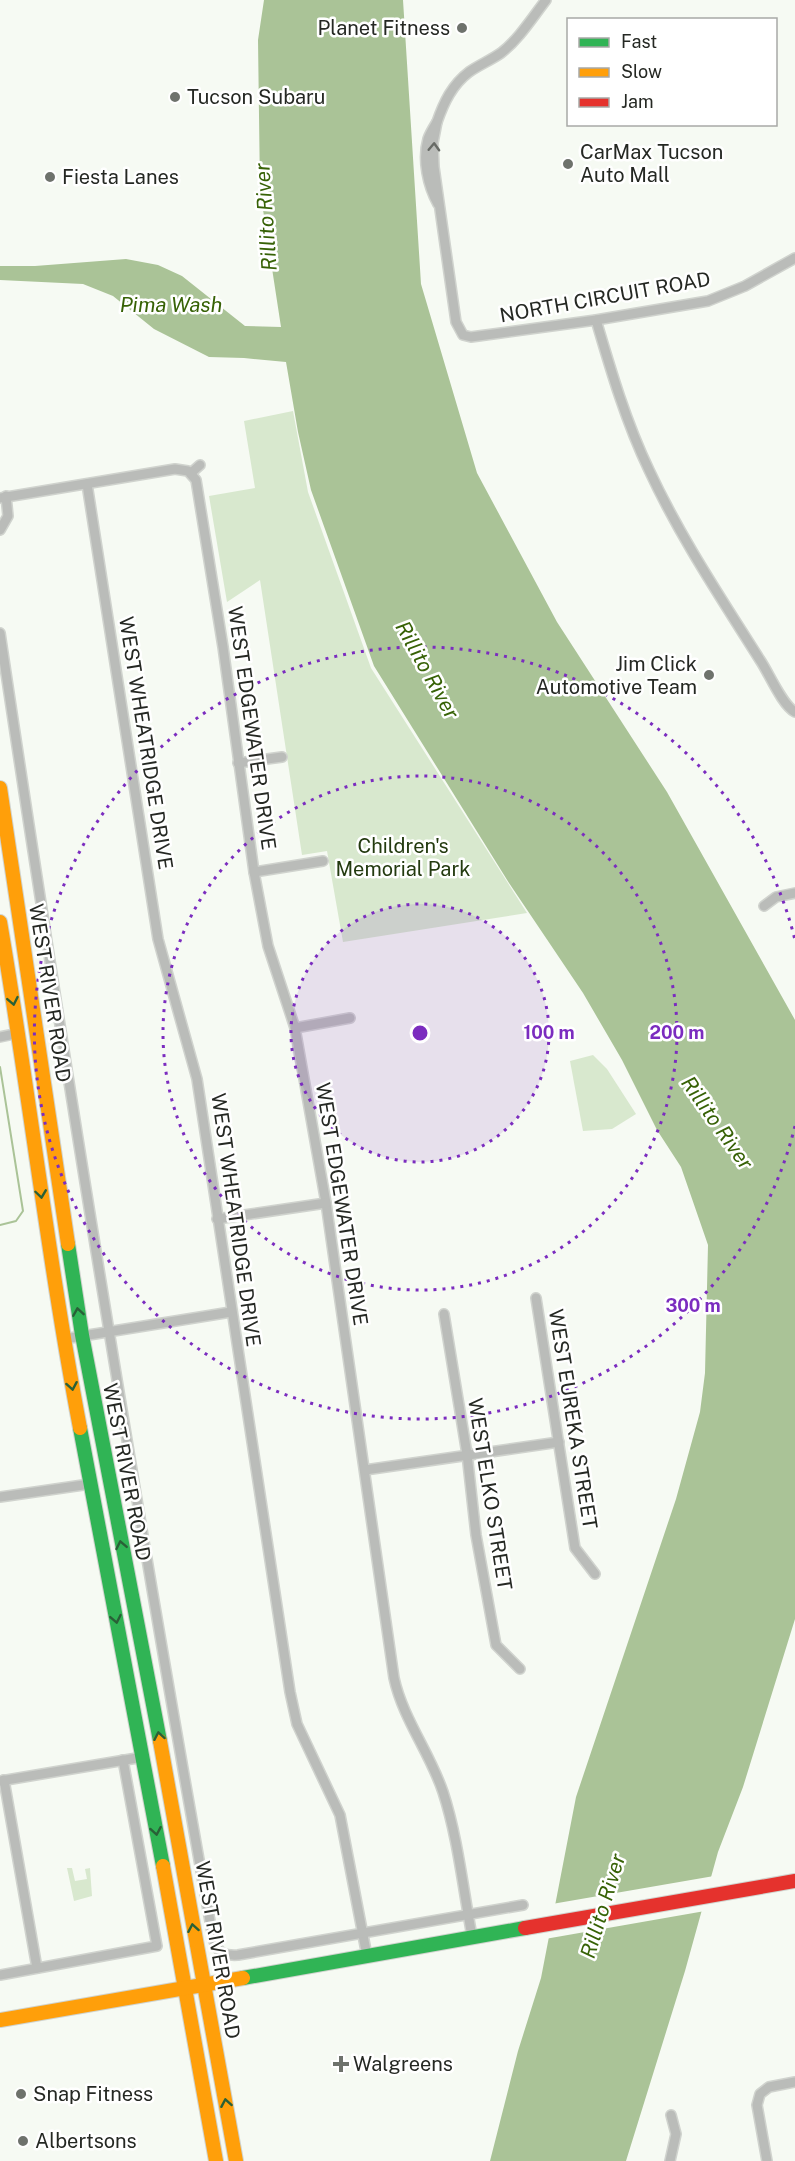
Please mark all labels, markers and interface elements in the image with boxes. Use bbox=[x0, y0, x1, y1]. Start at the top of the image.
place label: Planet Fitness bbox=[318, 16, 450, 40]
legend bbox=[567, 18, 777, 126]
marker: Planet Fitness bbox=[455, 21, 469, 35]
text: Fast bbox=[621, 31, 657, 52]
text: Slow bbox=[621, 61, 662, 82]
place label: Tucson Subaru bbox=[187, 85, 325, 109]
marker: Tucson Subaru bbox=[168, 90, 182, 104]
text: Jam bbox=[621, 91, 654, 112]
place label: CarMax Tucson Auto Mall bbox=[580, 140, 723, 187]
one-way arrow bbox=[427, 142, 440, 151]
marker: CarMax Tucson Auto Mall bbox=[561, 157, 575, 171]
water label: Rillito River bbox=[249, 161, 282, 272]
place label: Fiesta Lanes bbox=[62, 165, 179, 189]
marker: Fiesta Lanes bbox=[43, 170, 57, 184]
street label: NORTH CIRCUIT ROAD bbox=[498, 267, 712, 327]
water label: Pima Wash bbox=[120, 292, 222, 317]
street label: WEST EDGEWATER DRIVE bbox=[223, 605, 281, 851]
street label: WEST WHEATRIDGE DRIVE bbox=[114, 615, 178, 871]
water label: Rillito River bbox=[390, 616, 465, 724]
place label: Jim Click Automotive Team bbox=[536, 652, 697, 699]
marker: Jim Click Automotive Team bbox=[702, 668, 716, 682]
park label: Children's Memorial Park bbox=[336, 834, 470, 881]
street label: WEST RIVER ROAD bbox=[24, 902, 76, 1084]
one-way arrow bbox=[6, 995, 19, 1005]
text: 100 m bbox=[523, 1022, 575, 1043]
text: 200 m bbox=[650, 1022, 704, 1043]
centre of rings bbox=[410, 1023, 430, 1043]
water label: Rillito River bbox=[676, 1071, 759, 1175]
street label: WEST EDGEWATER DRIVE bbox=[311, 1081, 373, 1327]
street label: WEST WHEATRIDGE DRIVE bbox=[206, 1092, 266, 1348]
one-way arrow bbox=[35, 1189, 47, 1198]
text: 300 m bbox=[665, 1295, 721, 1316]
one-way arrow bbox=[72, 1307, 85, 1317]
street label: WEST EUREKA STREET bbox=[544, 1307, 602, 1531]
one-way arrow bbox=[66, 1381, 78, 1391]
street label: WEST RIVER ROAD bbox=[98, 1381, 156, 1563]
street label: WEST ELKO STREET bbox=[463, 1396, 517, 1592]
one-way arrow bbox=[115, 1540, 128, 1550]
one-way arrow bbox=[109, 1614, 122, 1624]
one-way arrow bbox=[153, 1731, 166, 1741]
one-way arrow bbox=[149, 1826, 162, 1836]
water label: Rillito River bbox=[575, 1850, 631, 1961]
street label: WEST RIVER ROAD bbox=[191, 1859, 245, 2041]
one-way arrow bbox=[188, 1923, 200, 1933]
place label: Walgreens bbox=[353, 2052, 453, 2076]
marker: Walgreens bbox=[334, 2057, 348, 2071]
place label: Snap Fitness bbox=[33, 2082, 153, 2106]
marker: Snap Fitness bbox=[14, 2087, 28, 2101]
one-way arrow bbox=[220, 2099, 233, 2109]
place label: Albertsons bbox=[35, 2129, 137, 2153]
marker: Albertsons bbox=[16, 2134, 30, 2148]

